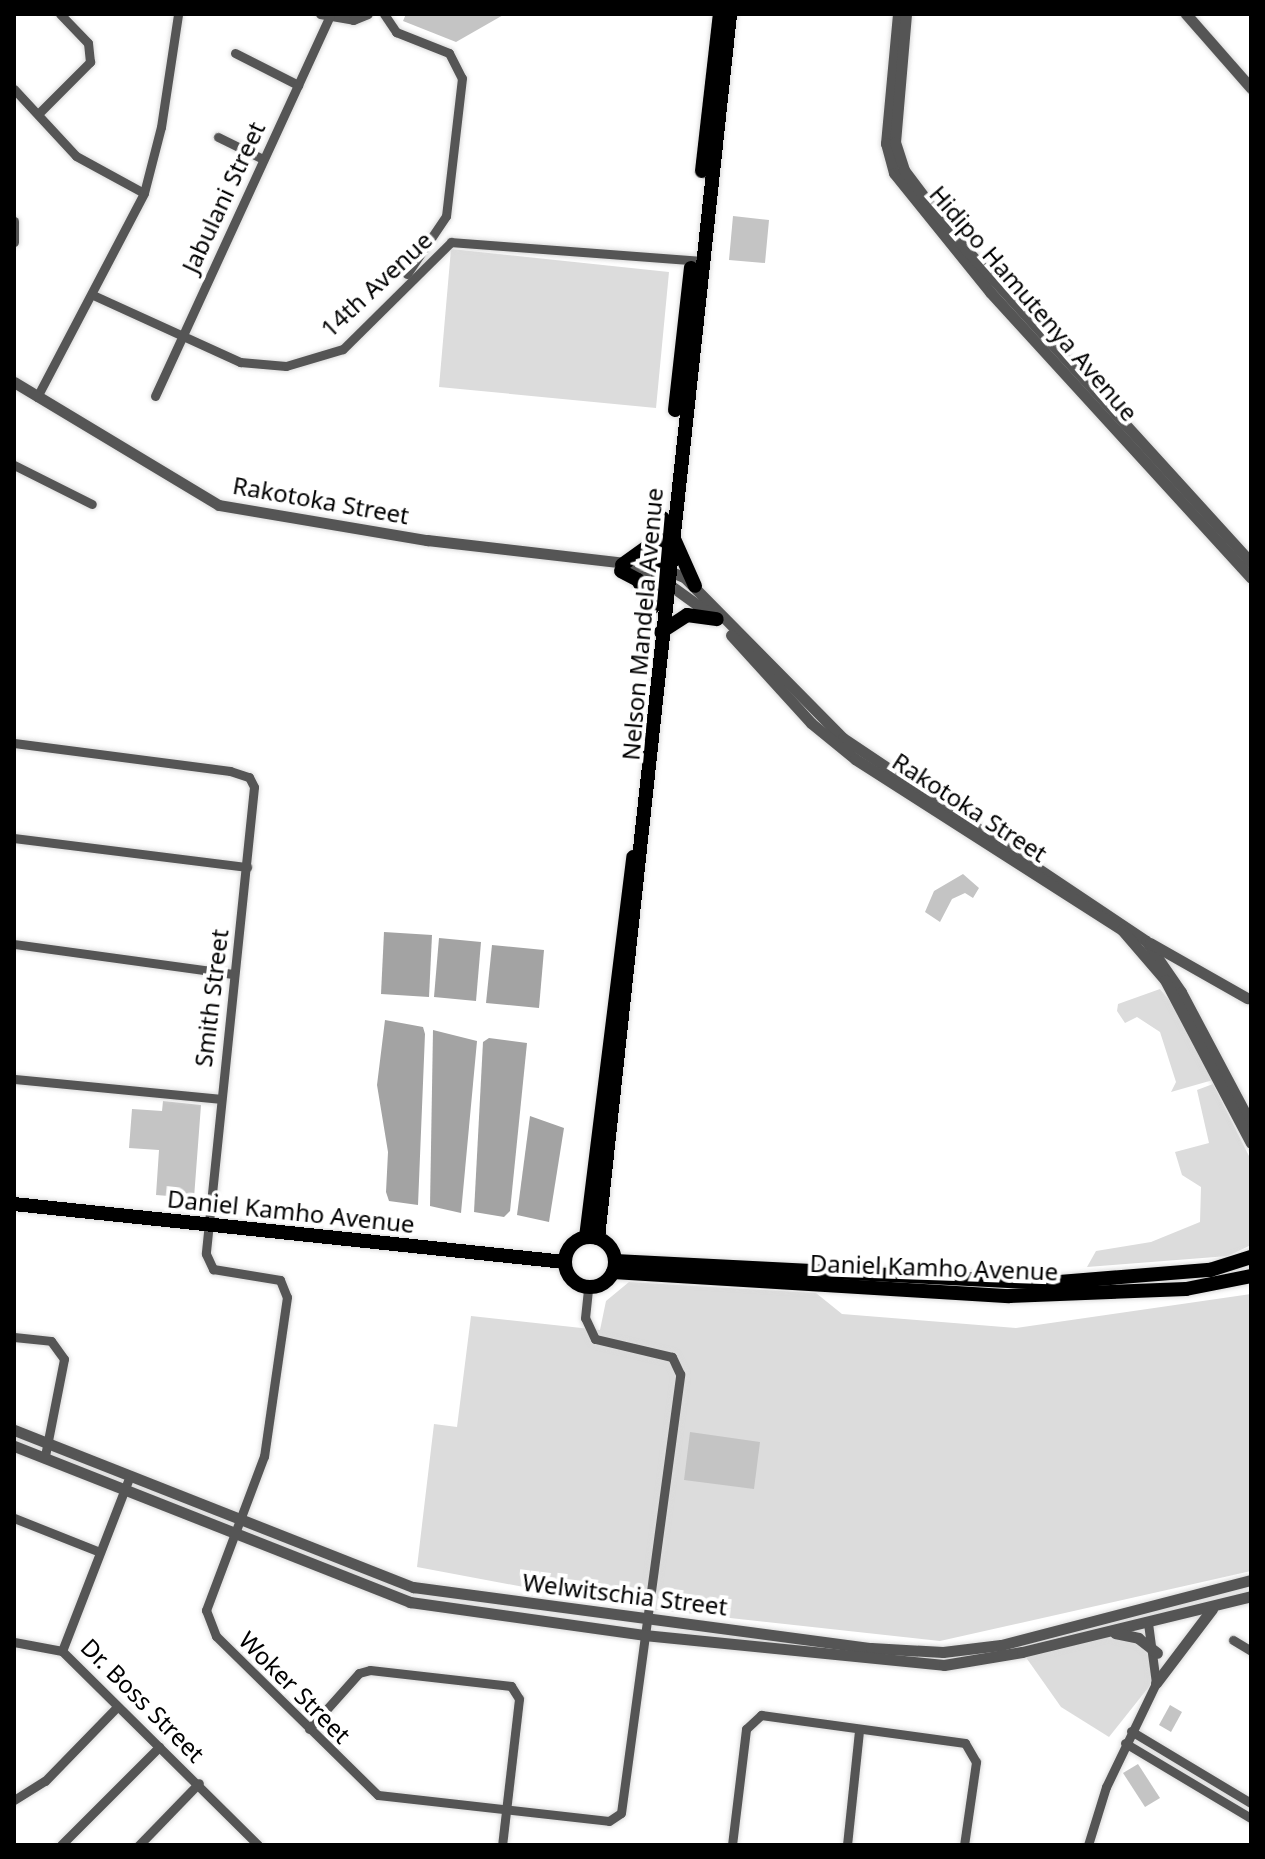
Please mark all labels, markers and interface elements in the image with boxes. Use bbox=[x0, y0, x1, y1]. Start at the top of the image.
street label: Jabulani Street bbox=[175, 117, 271, 277]
street label: Hidipo Hamutenya Avenue bbox=[924, 180, 1144, 426]
street label: 14th Avenue bbox=[314, 225, 438, 343]
street label: Rakotoka Street bbox=[231, 470, 411, 530]
street label: Nelson Mandela Avenue bbox=[616, 486, 668, 762]
street label: Rakotoka Street bbox=[887, 746, 1053, 868]
street label: Smith Street bbox=[188, 927, 234, 1069]
street label: Daniel Kamho Avenue bbox=[166, 1184, 416, 1238]
street label: Daniel Kamho Avenue bbox=[809, 1248, 1059, 1286]
street label: Welwitschia Street bbox=[521, 1567, 729, 1621]
street label: Woker Street bbox=[233, 1625, 357, 1749]
street label: Dr. Boss Street bbox=[75, 1632, 211, 1768]

